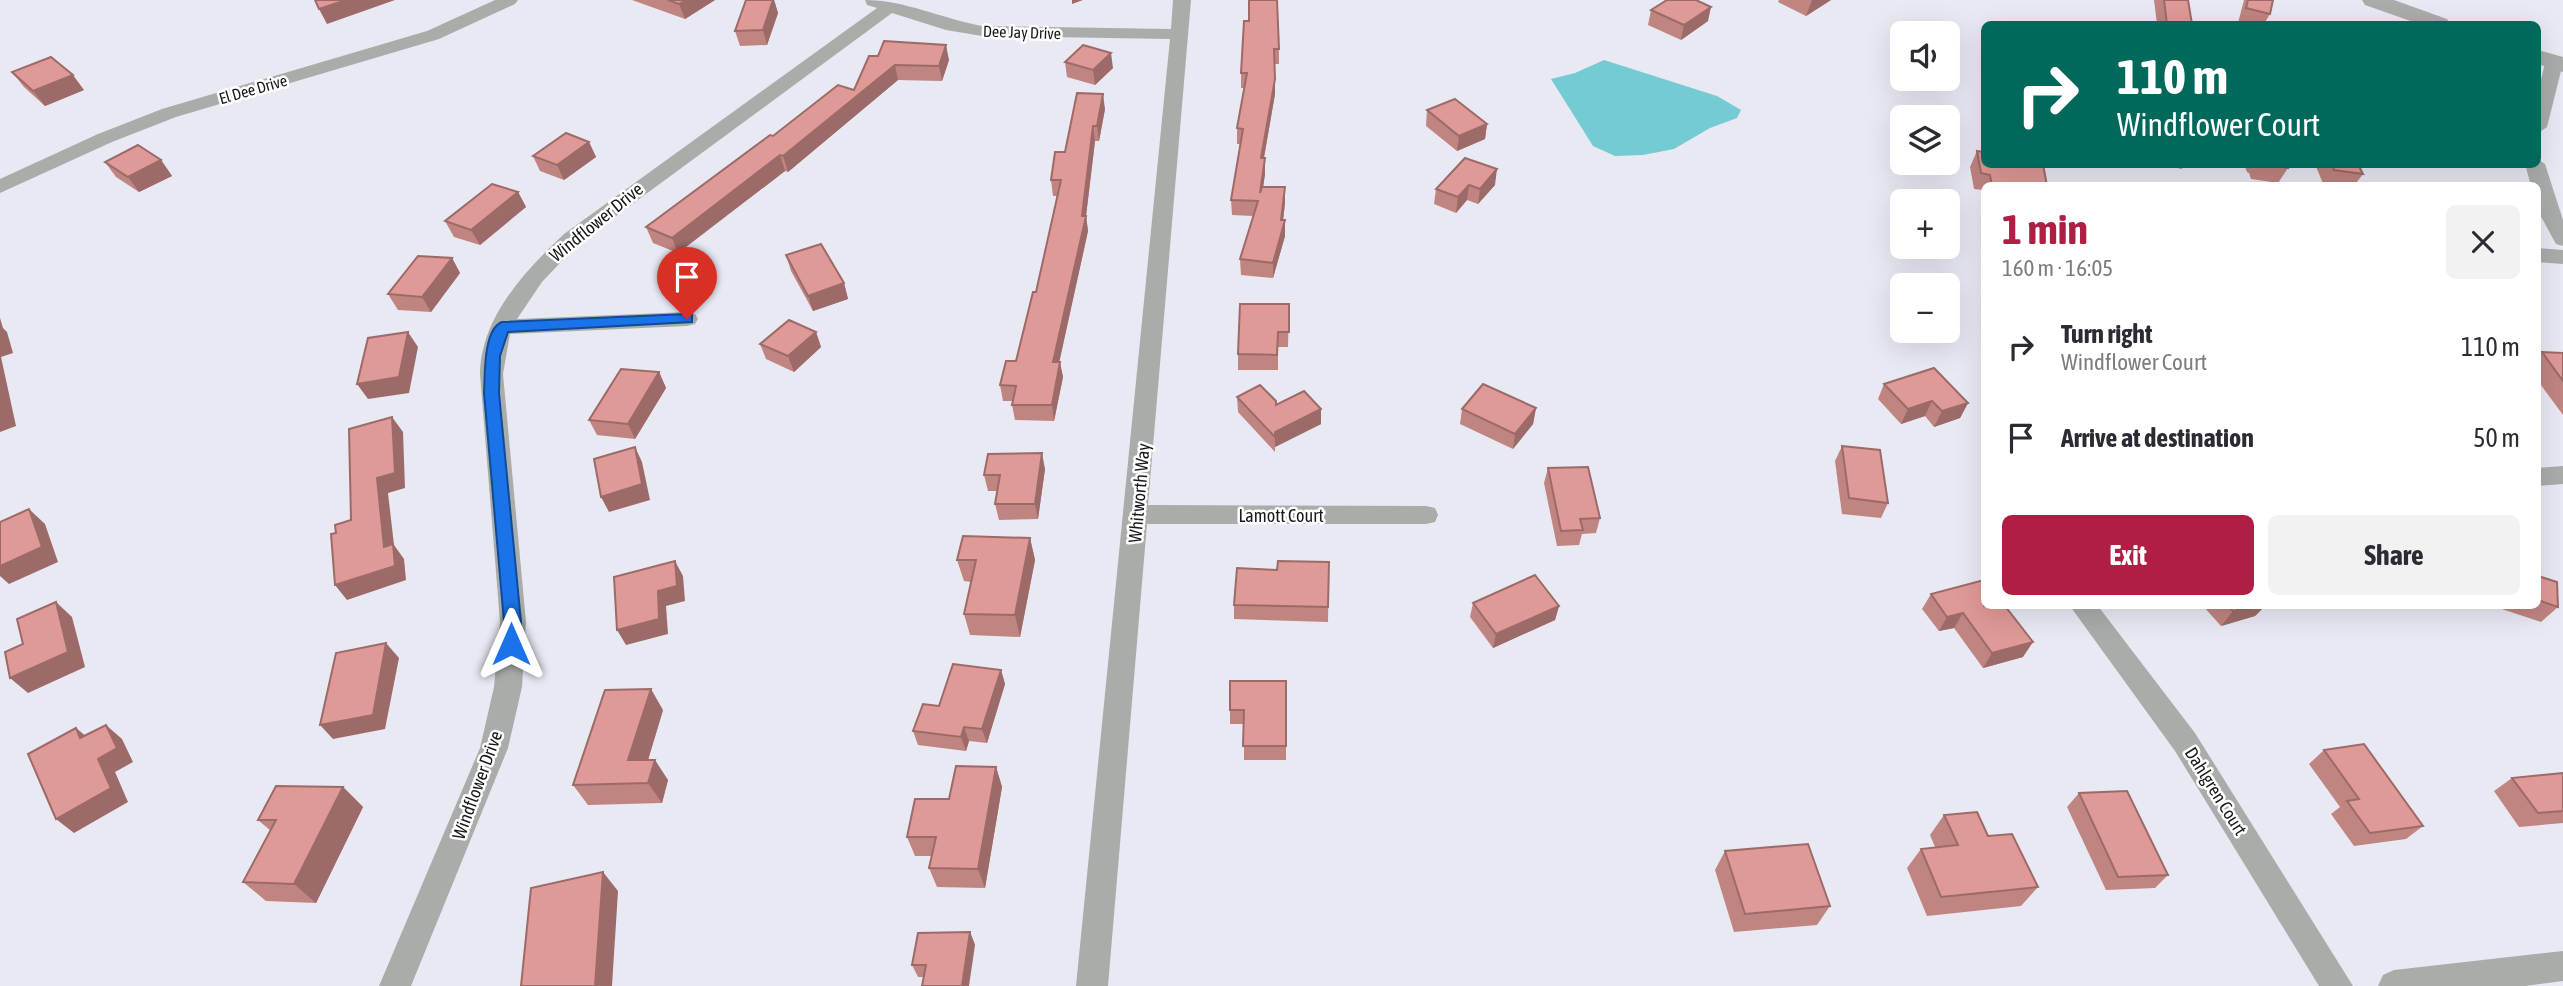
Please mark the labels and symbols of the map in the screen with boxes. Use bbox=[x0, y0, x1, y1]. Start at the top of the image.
street label: Dee Jay Drive bbox=[983, 22, 1061, 43]
street label: El Dee Drive bbox=[217, 71, 289, 107]
street label: Windflower Drive bbox=[545, 178, 647, 266]
pin bbox=[657, 247, 717, 319]
street label: Whitworth Way bbox=[1124, 442, 1154, 544]
street label: Lamott Court bbox=[1238, 505, 1324, 526]
position arrow bbox=[474, 607, 548, 681]
street label: Windflower Drive bbox=[448, 728, 506, 842]
street label: Dahlgren Court bbox=[2181, 743, 2251, 839]

